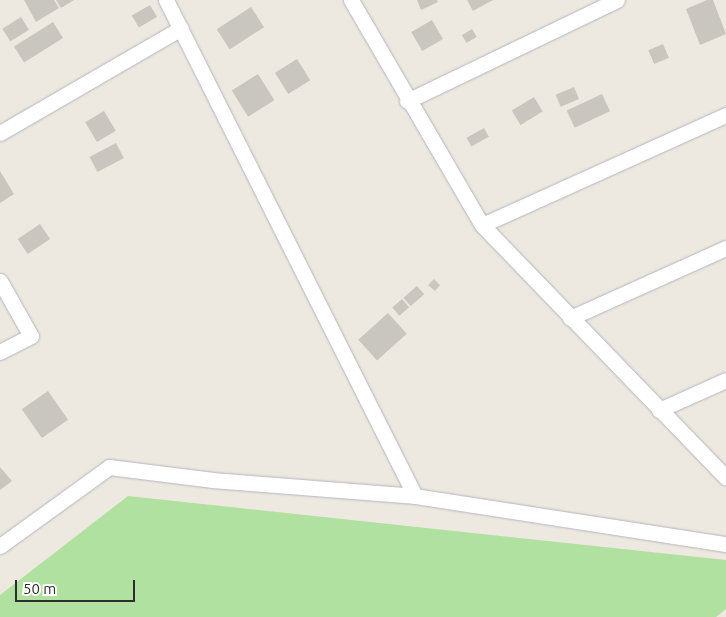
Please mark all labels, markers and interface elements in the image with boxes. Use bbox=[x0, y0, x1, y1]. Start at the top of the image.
scale bar bbox=[18, 570, 138, 602]
text: 50 m bbox=[23, 580, 56, 597]

